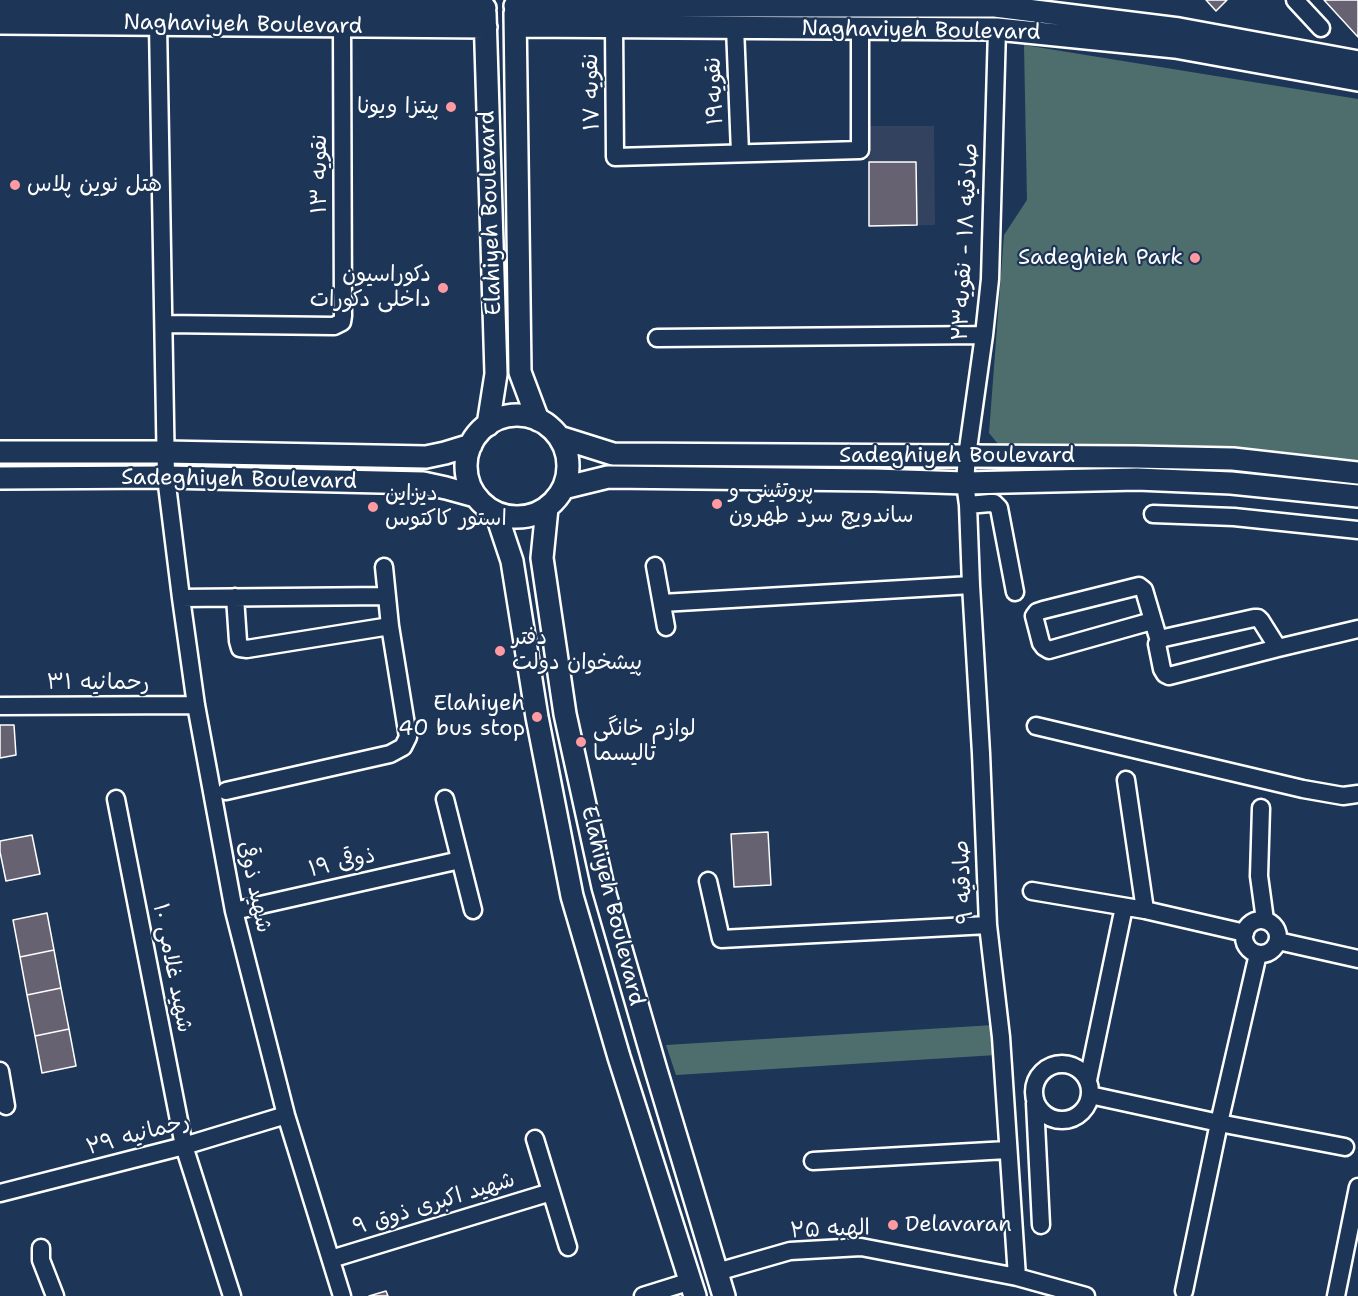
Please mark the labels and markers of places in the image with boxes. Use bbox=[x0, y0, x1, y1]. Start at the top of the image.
place label: پیتزا ویونا bbox=[357, 94, 439, 120]
marker: پیتزا ویونا bbox=[444, 100, 458, 114]
place label: هتل نوین پلاس bbox=[27, 172, 162, 198]
marker: هتل نوین پلاس bbox=[8, 178, 22, 192]
place label: Sadeghieh Park bbox=[1018, 245, 1183, 271]
marker: Sadeghieh Park bbox=[1188, 251, 1202, 265]
place label: دکوراسیون داخلی دکورات bbox=[310, 262, 431, 314]
marker: دکوراسیون داخلی دکورات bbox=[436, 281, 450, 295]
place label: پروتئینی و ساندویچ سرد طهرون bbox=[729, 478, 914, 530]
place label: دیزاین استور کاکتوس bbox=[385, 481, 507, 532]
marker: پروتئینی و ساندویچ سرد طهرون bbox=[710, 497, 724, 511]
marker: دیزاین استور کاکتوس bbox=[366, 500, 380, 514]
place label: دفتر پیشخوان دولت bbox=[512, 625, 642, 676]
marker: دفتر پیشخوان دولت bbox=[493, 644, 507, 658]
place label: Elahiyeh 40 bus stop bbox=[398, 691, 525, 742]
marker: Elahiyeh 40 bus stop bbox=[530, 710, 544, 724]
place label: لوازم خانگی تالیسما bbox=[593, 716, 696, 768]
marker: لوازم خانگی تالیسما bbox=[574, 735, 588, 749]
place label: Delavaran bbox=[905, 1212, 1012, 1238]
marker: Delavaran bbox=[886, 1218, 900, 1232]

